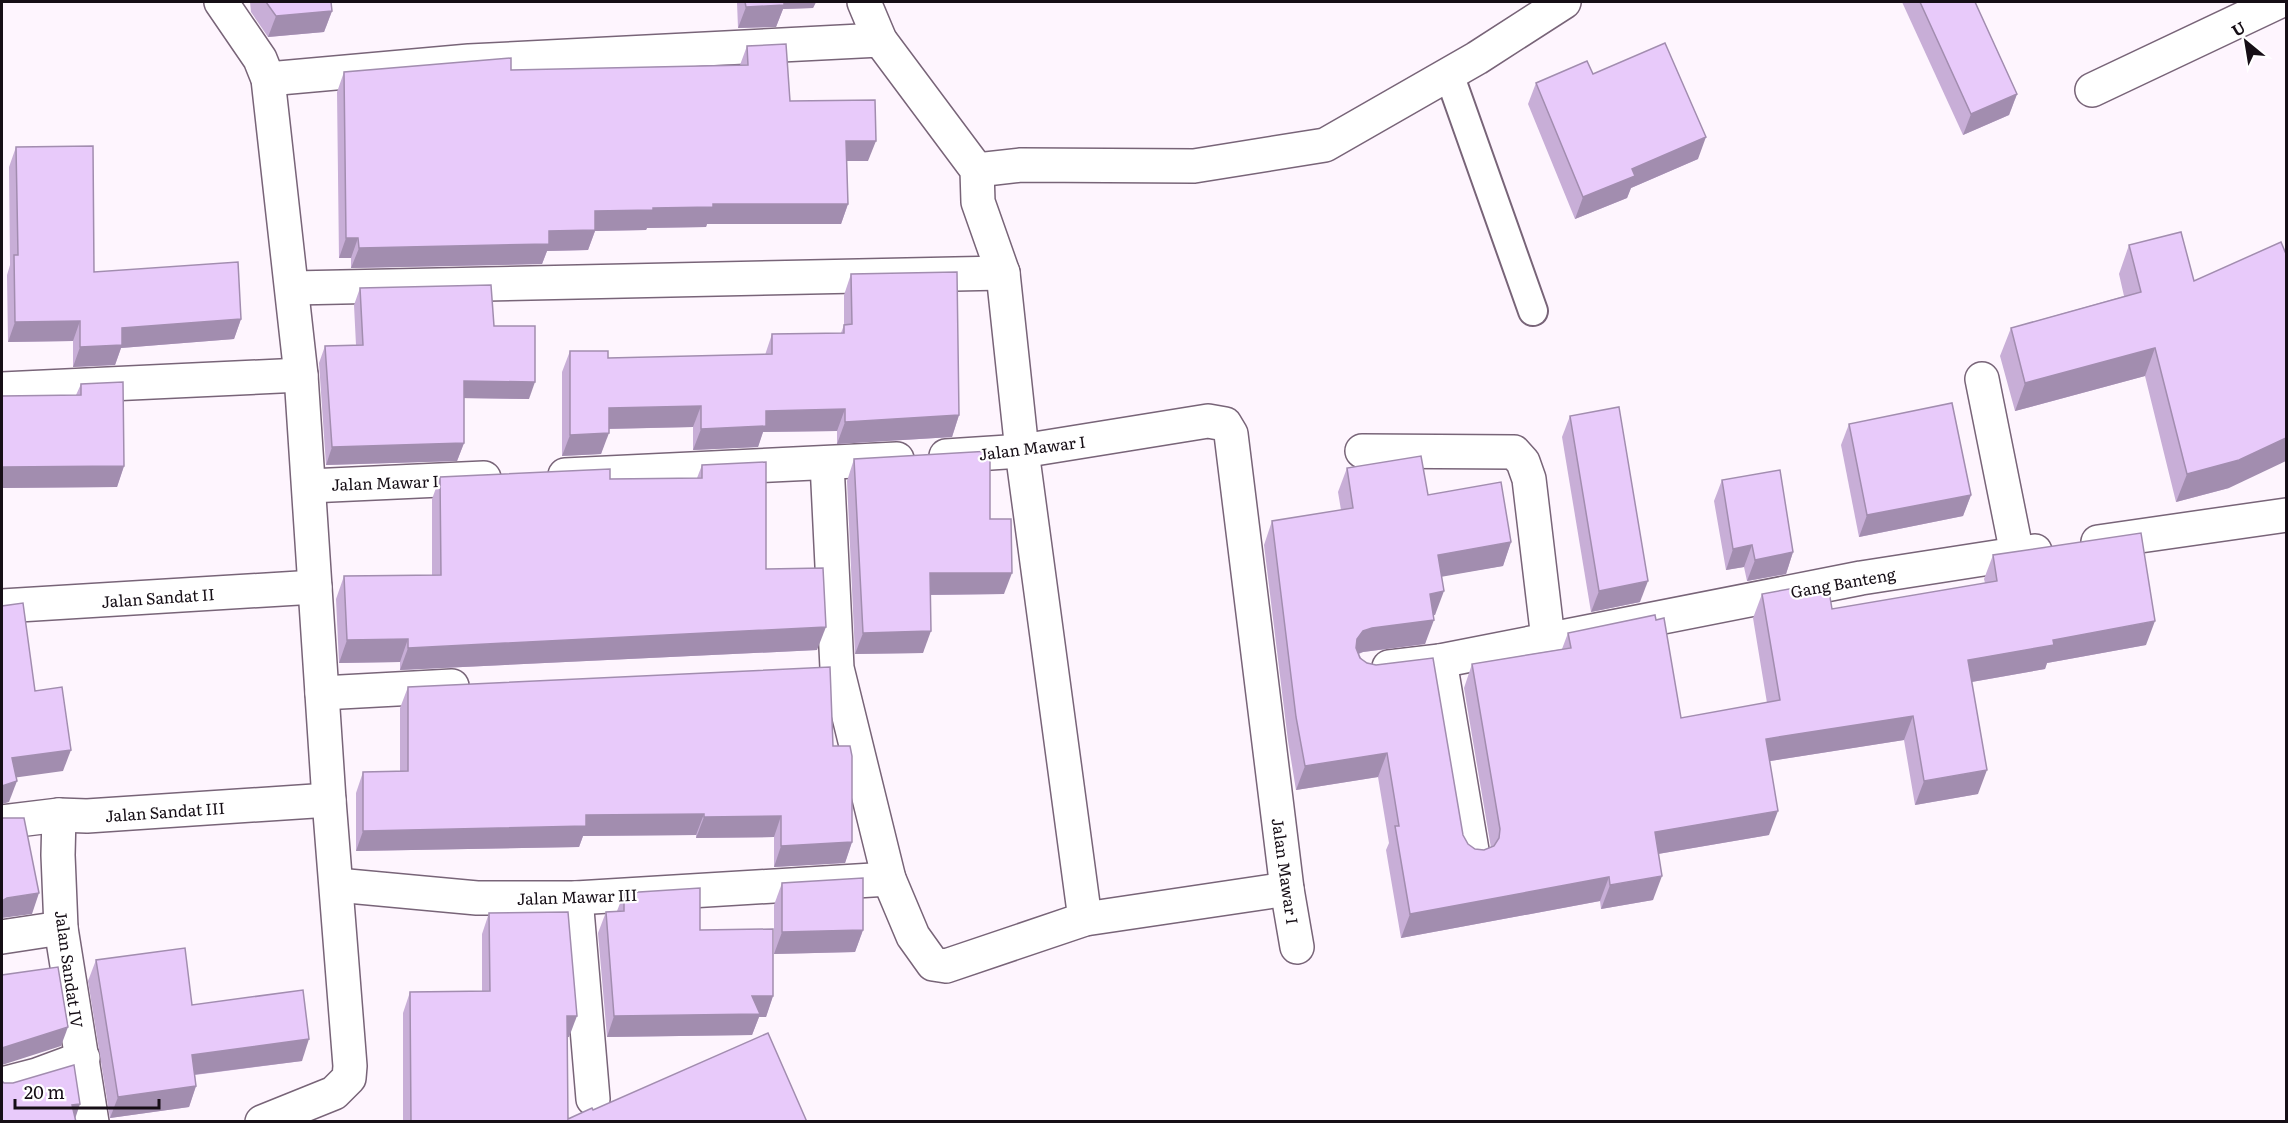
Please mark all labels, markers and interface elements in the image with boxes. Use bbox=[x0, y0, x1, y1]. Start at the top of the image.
north arrow bbox=[2216, 12, 2276, 72]
text: U bbox=[2227, 14, 2250, 42]
street label: Jalan Mawar I bbox=[977, 429, 1087, 465]
street label: Jalan Mawar I bbox=[331, 468, 439, 496]
street label: Gang Banteng bbox=[1789, 561, 1898, 603]
street label: Jalan Sandat II bbox=[101, 581, 215, 613]
street label: Jalan Sandat III bbox=[104, 795, 226, 827]
street label: Jalan Mawar I bbox=[1267, 816, 1305, 926]
street label: Jalan Mawar III bbox=[516, 882, 638, 910]
street label: Jalan Sandat IV bbox=[50, 908, 90, 1030]
scale bar bbox=[15, 1072, 159, 1110]
text: 20 m bbox=[24, 1078, 65, 1105]

